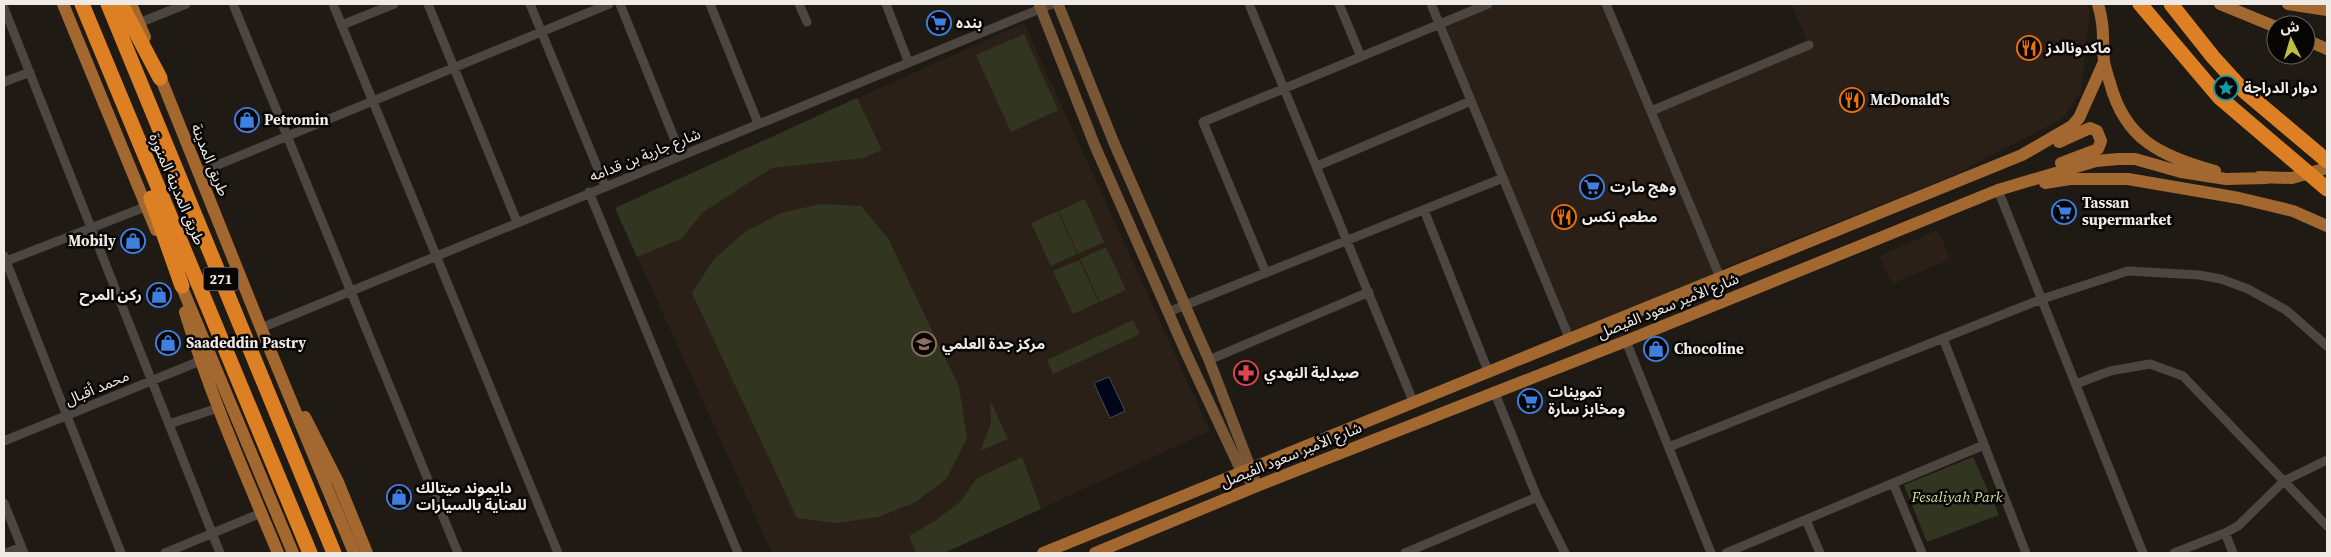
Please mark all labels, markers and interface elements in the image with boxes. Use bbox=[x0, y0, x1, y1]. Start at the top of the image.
supermarket icon: بنده bbox=[926, 10, 952, 36]
place label: بنده bbox=[956, 12, 982, 33]
north arrow bbox=[2266, 15, 2316, 65]
text: ش bbox=[2279, 16, 2300, 38]
restaurant icon: ماكدونالدز bbox=[2016, 35, 2042, 61]
place label: ماكدونالدز bbox=[2045, 37, 2111, 58]
place icon: دوار الدراجة bbox=[2213, 75, 2239, 101]
place label: دوار الدراجة bbox=[2244, 77, 2318, 98]
restaurant icon: McDonald's bbox=[1839, 87, 1865, 113]
place label: McDonald's bbox=[1870, 89, 1950, 110]
shop icon: Petromin bbox=[234, 107, 260, 133]
place label: Petromin bbox=[264, 109, 329, 130]
street label: طريق المدينة bbox=[186, 120, 235, 199]
street label: شارع جارية بن قدامه bbox=[586, 123, 704, 188]
street label: طريق المدينة المنورة bbox=[144, 130, 210, 248]
supermarket icon: وهج مارت bbox=[1579, 174, 1605, 200]
place label: وهج مارت bbox=[1610, 176, 1676, 198]
place label: Tassan supermarket bbox=[2082, 192, 2172, 230]
supermarket icon: Tassan supermarket bbox=[2051, 199, 2077, 225]
restaurant icon: مطعم نكس bbox=[1551, 204, 1577, 230]
place label: مطعم نكس bbox=[1582, 206, 1658, 228]
shop icon: Mobily bbox=[120, 228, 146, 254]
place label: Mobily bbox=[68, 230, 116, 251]
street label: شارع الأمير سعود الفيصل bbox=[1594, 267, 1743, 345]
road number: 271 bbox=[204, 268, 238, 290]
shop icon: ركن المرح bbox=[146, 282, 172, 308]
place label: ركن المرح bbox=[79, 284, 142, 306]
shop icon: Saadeddin Pastry bbox=[155, 330, 181, 356]
school or university icon: مركز جدة العلمي bbox=[911, 331, 937, 357]
place label: Saadeddin Pastry bbox=[186, 332, 306, 353]
place label: مركز جدة العلمي bbox=[942, 333, 1045, 355]
shop icon: Chocoline bbox=[1643, 336, 1669, 362]
place label: Chocoline bbox=[1674, 338, 1744, 359]
pharmacy icon: صيدلية النهدي bbox=[1233, 360, 1259, 386]
place label: صيدلية النهدي bbox=[1264, 362, 1360, 384]
street label: محمد أقبال bbox=[62, 365, 132, 410]
place label: تموينات ومخابز سارة bbox=[1548, 381, 1625, 419]
supermarket icon: تموينات ومخابز سارة bbox=[1517, 388, 1543, 414]
street label: شارع الأمير سعود الفيصل bbox=[1217, 416, 1366, 494]
place label: دايموند ميتالك للعناية بالسيارات bbox=[416, 477, 527, 515]
shop icon: دايموند ميتالك للعناية بالسيارات bbox=[386, 484, 412, 510]
park label: Fesaliyah Park bbox=[1910, 486, 2004, 507]

